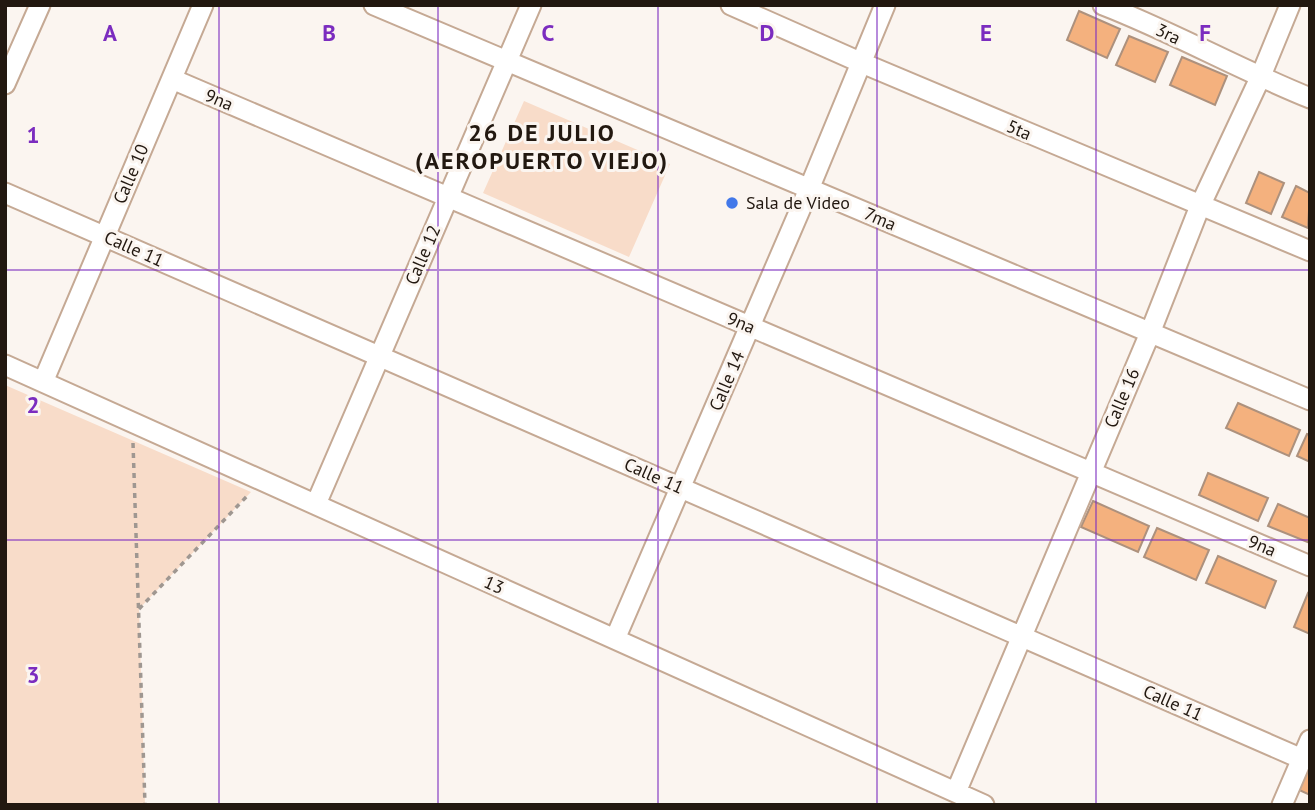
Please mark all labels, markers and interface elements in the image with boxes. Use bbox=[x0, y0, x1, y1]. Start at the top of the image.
text: A bbox=[103, 18, 117, 47]
text: B bbox=[322, 18, 336, 47]
text: C bbox=[542, 18, 555, 47]
text: D bbox=[760, 18, 774, 47]
text: E bbox=[980, 18, 992, 47]
street label: 3ra bbox=[1152, 18, 1184, 49]
text: F bbox=[1199, 18, 1211, 47]
street label: 9na bbox=[202, 83, 237, 116]
street label: 5ta bbox=[1003, 114, 1035, 145]
district label: 26 DE JULIO (AEROPUERTO VIEJO) bbox=[415, 117, 669, 176]
text: 1 bbox=[26, 120, 40, 149]
street label: Calle 10 bbox=[108, 140, 154, 207]
place label: Sala de Video bbox=[746, 191, 850, 214]
marker: Sala de Video bbox=[724, 195, 740, 211]
street label: 7ma bbox=[861, 202, 900, 235]
street label: Calle 12 bbox=[400, 221, 445, 288]
street label: Calle 11 bbox=[101, 225, 168, 272]
street label: 9na bbox=[724, 306, 759, 339]
street label: Calle 14 bbox=[704, 347, 750, 414]
street label: Calle 16 bbox=[1099, 364, 1144, 431]
text: 2 bbox=[26, 390, 40, 419]
street label: Calle 11 bbox=[621, 452, 688, 499]
street label: 9na bbox=[1245, 529, 1280, 562]
street label: 13 bbox=[481, 570, 508, 599]
text: 3 bbox=[26, 660, 40, 689]
street label: Calle 11 bbox=[1140, 679, 1207, 726]

